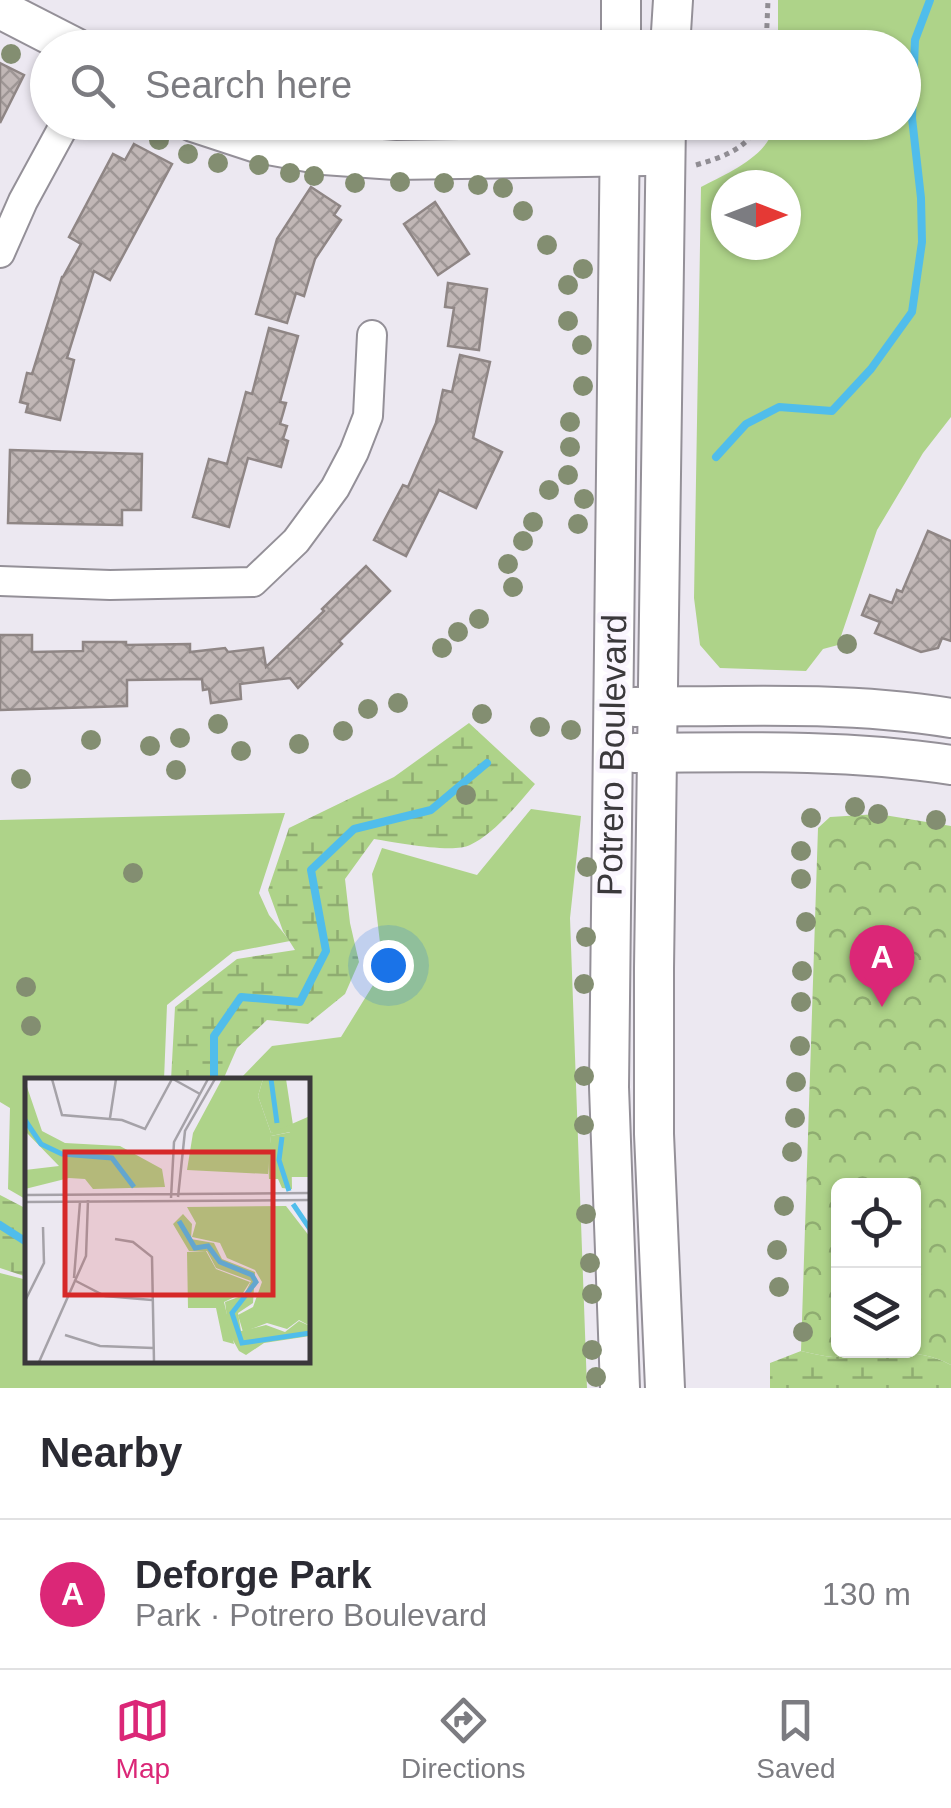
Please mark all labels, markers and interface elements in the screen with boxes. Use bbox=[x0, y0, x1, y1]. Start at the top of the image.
search box bbox=[30, 30, 921, 140]
icon: search bbox=[65, 58, 120, 113]
text: Search here bbox=[145, 64, 352, 106]
north arrow bbox=[711, 170, 801, 260]
street label: Potrero Boulevard bbox=[590, 614, 633, 896]
pin: A bbox=[850, 924, 914, 1007]
your location bbox=[363, 940, 414, 991]
inset map bbox=[25, 1078, 310, 1363]
map controls bbox=[831, 1178, 921, 1358]
button: locate bbox=[831, 1178, 921, 1268]
button: layers bbox=[831, 1268, 921, 1358]
text: Nearby bbox=[40, 1429, 182, 1476]
text: Deforge Park bbox=[135, 1554, 372, 1596]
text: A bbox=[61, 1576, 84, 1612]
text: 130 m bbox=[822, 1576, 911, 1612]
text: Park · Potrero Boulevard bbox=[135, 1597, 487, 1633]
tab: Map bbox=[115, 1693, 170, 1785]
tab: Directions bbox=[401, 1693, 526, 1785]
tab: Saved bbox=[756, 1693, 836, 1785]

